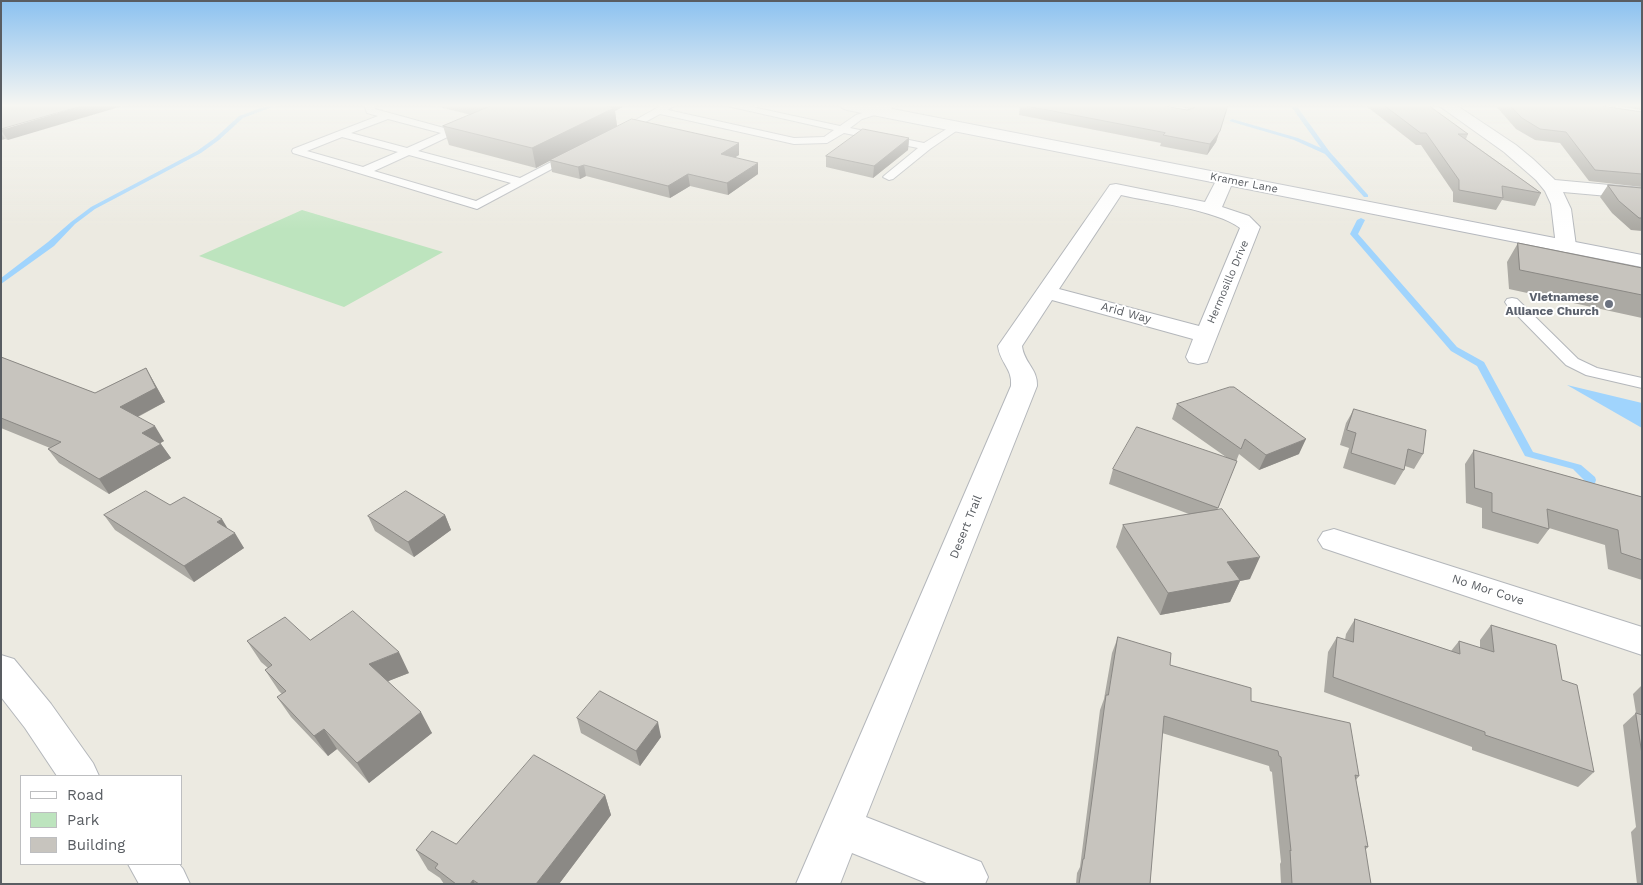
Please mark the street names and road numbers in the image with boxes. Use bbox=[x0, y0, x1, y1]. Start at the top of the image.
street label: Kramer Lane bbox=[1209, 170, 1279, 196]
street label: Hermosillo Drive bbox=[1205, 238, 1251, 326]
street label: Arid Way bbox=[1099, 299, 1153, 327]
street label: Desert Trail bbox=[947, 493, 985, 561]
street label: No Mor Cove bbox=[1450, 572, 1526, 608]

